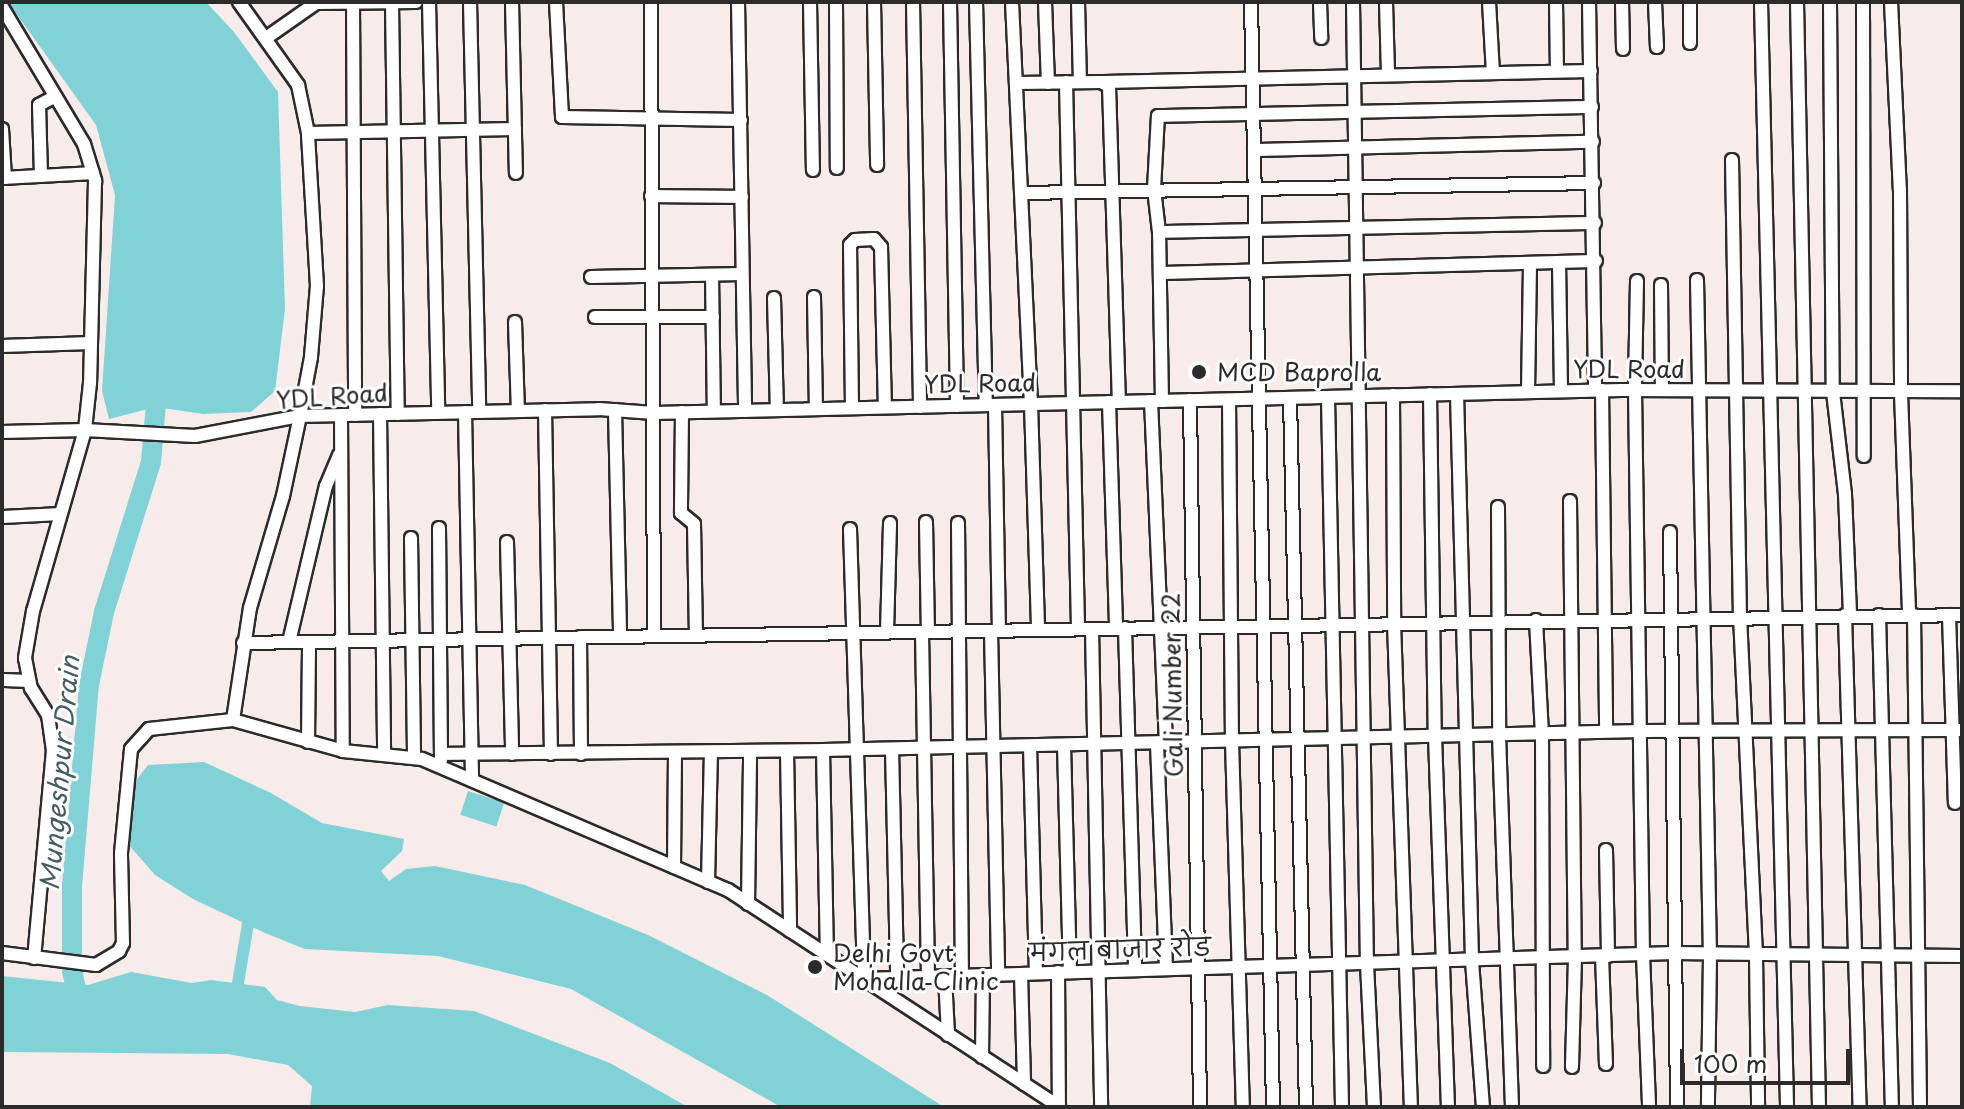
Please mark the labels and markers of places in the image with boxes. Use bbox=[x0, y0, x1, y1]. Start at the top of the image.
place label: MCD Baprolla bbox=[1217, 358, 1381, 386]
marker: MCD Baprolla bbox=[1188, 361, 1210, 383]
place label: Delhi Govt Mohalla Clinic bbox=[833, 939, 999, 995]
marker: Delhi Govt Mohalla Clinic bbox=[804, 956, 826, 978]

